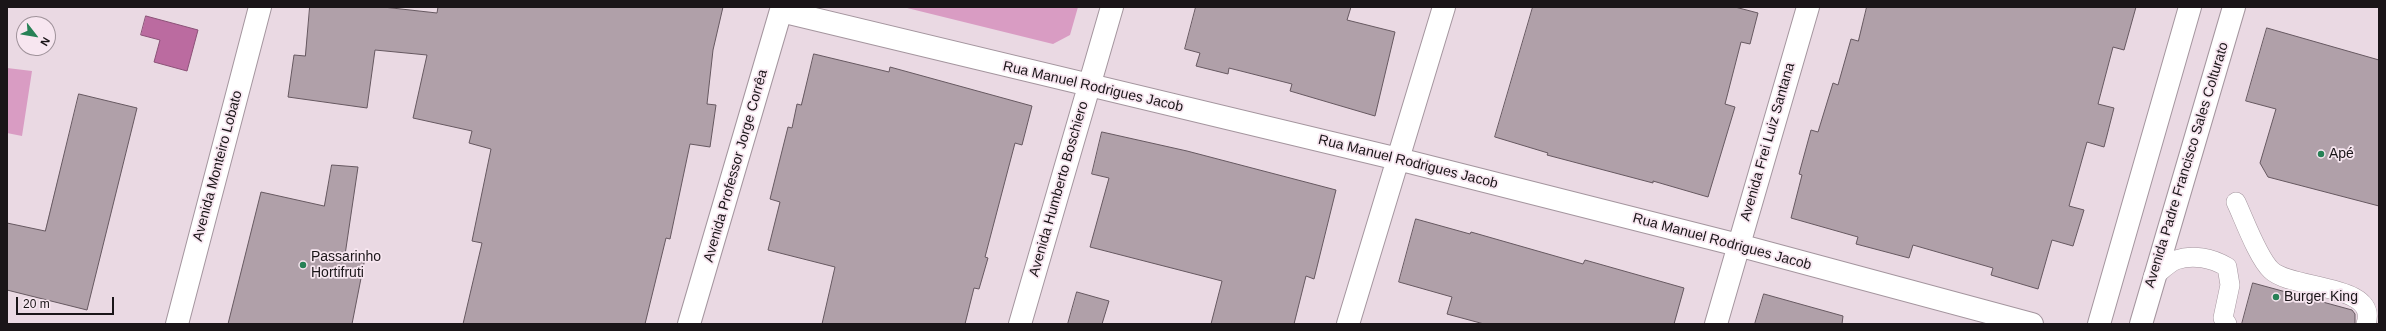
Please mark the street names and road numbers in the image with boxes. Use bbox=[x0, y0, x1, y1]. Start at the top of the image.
street label: Avenida Padre Francisco Sales Colturato bbox=[2142, 40, 2232, 290]
street label: Rua Manuel Rodrigues Jacob bbox=[1001, 58, 1185, 116]
street label: Avenida Frei Luiz Santana bbox=[1737, 61, 1799, 223]
street label: Avenida Professor Jorge Corrêa bbox=[700, 68, 772, 264]
street label: Avenida Monteiro Lobato bbox=[190, 89, 246, 243]
street label: Avenida Humberto Boschiero bbox=[1026, 99, 1092, 279]
street label: Rua Manuel Rodrigues Jacob bbox=[1316, 132, 1500, 192]
street label: Rua Manuel Rodrigues Jacob bbox=[1631, 210, 1813, 274]

